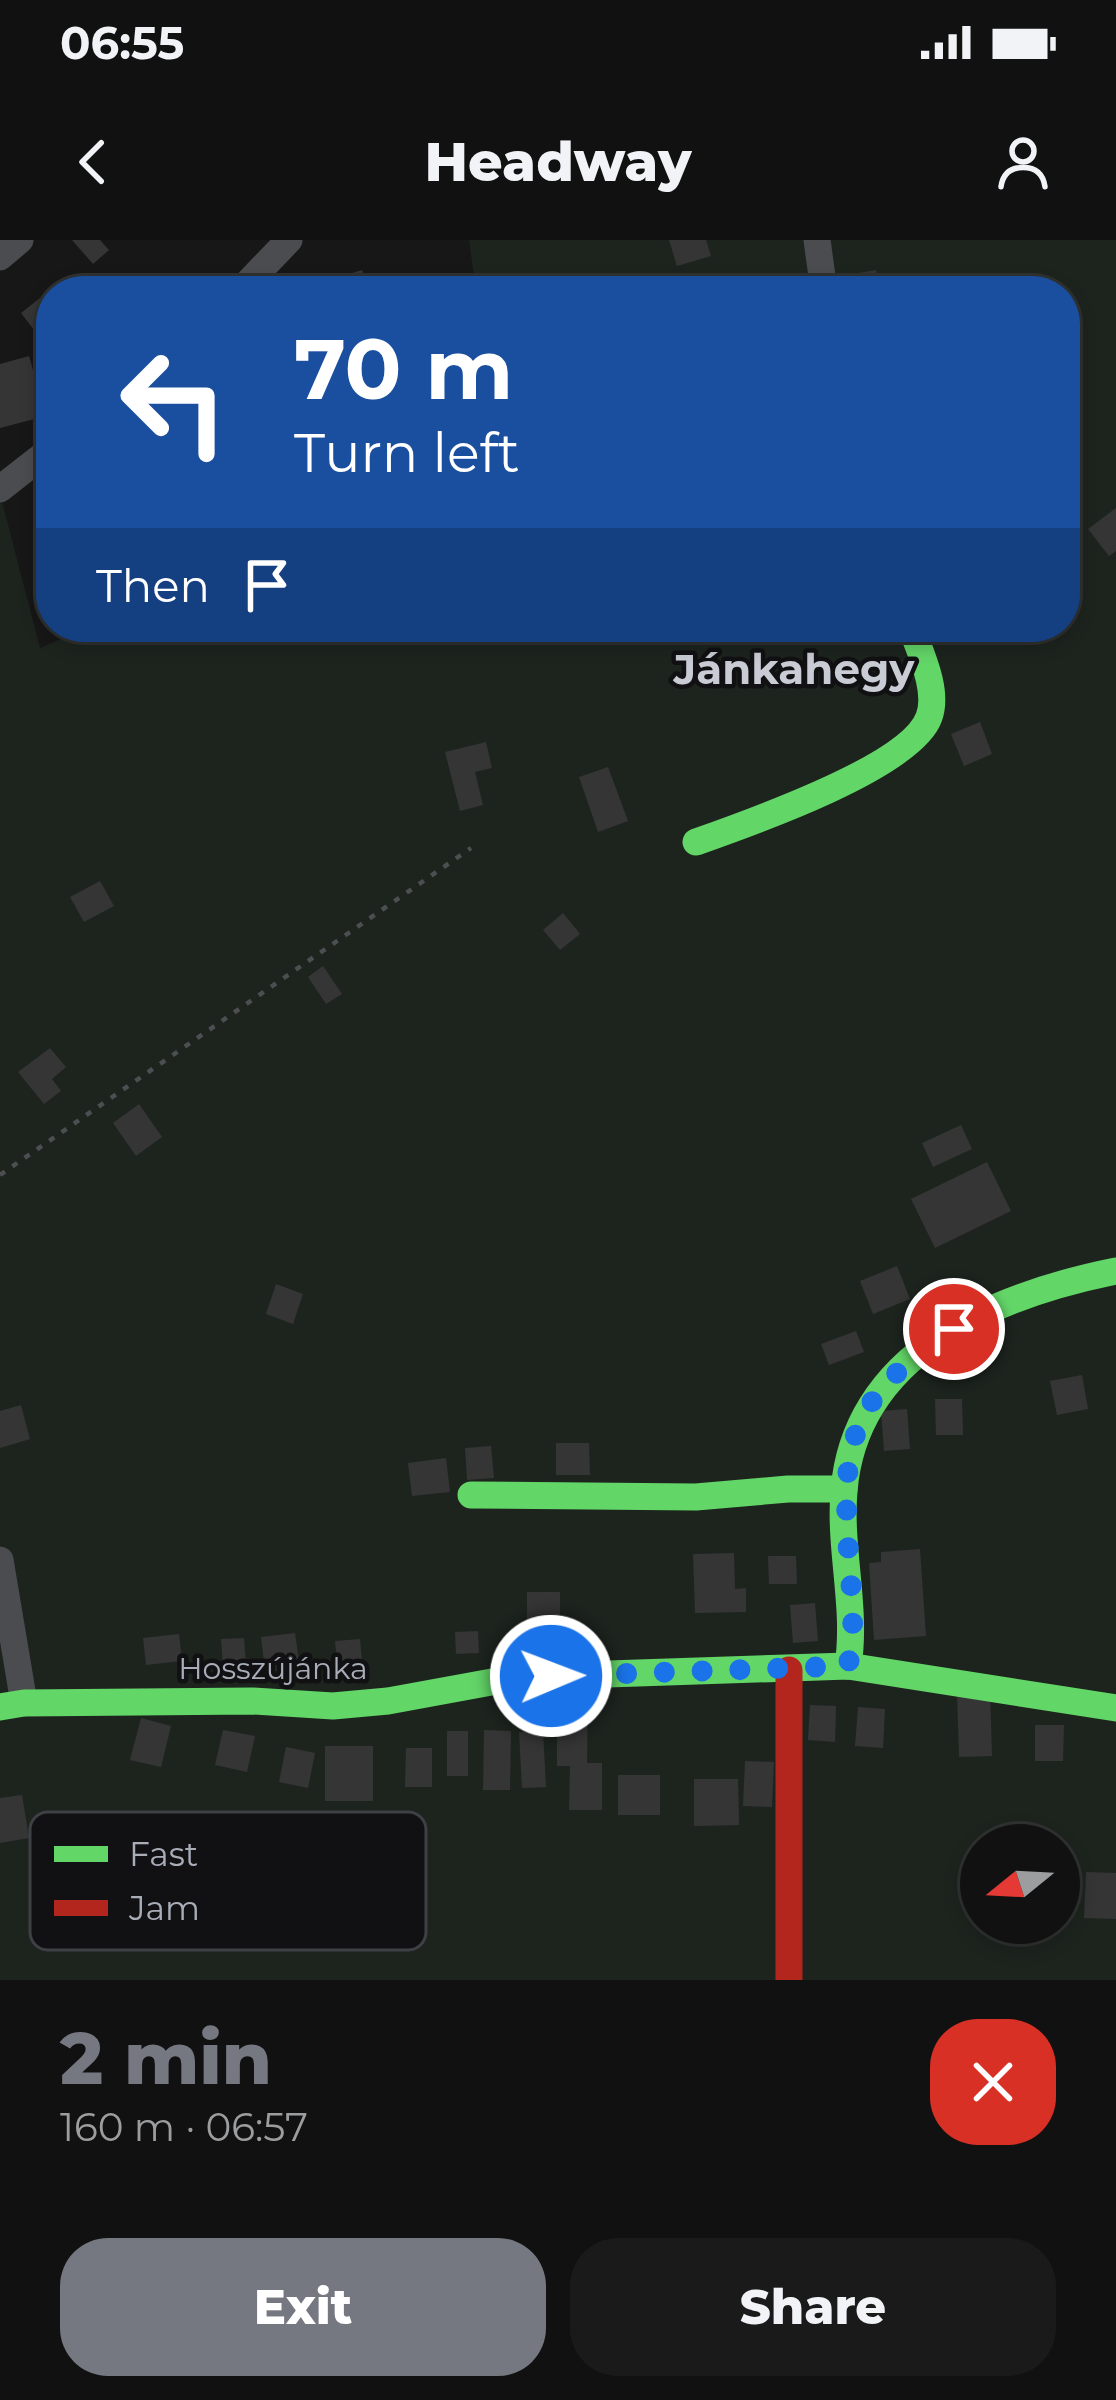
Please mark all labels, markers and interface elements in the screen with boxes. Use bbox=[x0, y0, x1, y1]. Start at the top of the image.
text: 06:55 bbox=[60, 15, 184, 70]
icon: back bbox=[60, 129, 126, 195]
text: Headway bbox=[425, 129, 692, 195]
icon: person bbox=[990, 129, 1056, 195]
text: 70 m bbox=[294, 318, 513, 420]
icon: left bbox=[96, 324, 252, 480]
text: Turn left bbox=[294, 420, 520, 486]
icon: arrive bbox=[234, 552, 300, 618]
text: Then bbox=[96, 558, 210, 613]
district label: Jánkahegy bbox=[673, 643, 915, 695]
pin bbox=[903, 1278, 1005, 1380]
icon: arrive bbox=[921, 1296, 987, 1362]
position arrow bbox=[488, 1613, 614, 1739]
street label: Hosszújánka bbox=[178, 1650, 368, 1687]
legend bbox=[30, 1812, 426, 1950]
north arrow bbox=[960, 1824, 1080, 1944]
map controls bbox=[960, 1824, 1080, 1944]
text: Fast bbox=[129, 1834, 198, 1874]
text: Jam bbox=[128, 1888, 200, 1928]
text: 2 min bbox=[60, 2014, 272, 2102]
button: close bbox=[930, 2019, 1056, 2145]
text: 160 m · 06:57 bbox=[60, 2103, 308, 2151]
button: Exit bbox=[60, 2238, 546, 2376]
button: Share bbox=[570, 2238, 1056, 2376]

